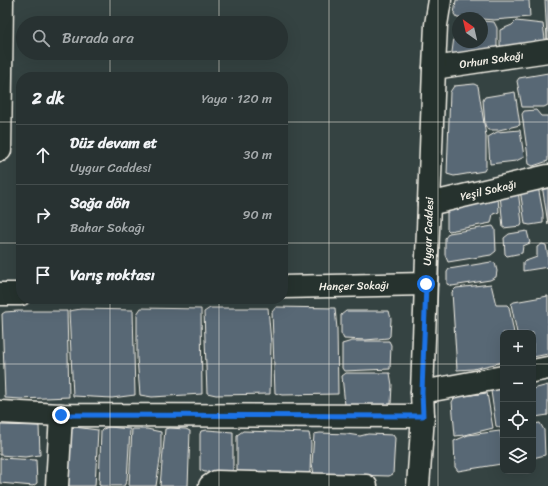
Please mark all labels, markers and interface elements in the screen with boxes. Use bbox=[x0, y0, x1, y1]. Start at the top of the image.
north arrow bbox=[452, 12, 488, 48]
search box bbox=[16, 16, 288, 60]
text: Burada ara bbox=[62, 25, 134, 51]
icon: search bbox=[30, 27, 52, 49]
street label: Orhun Sokağı bbox=[458, 46, 525, 74]
text: 2 dk bbox=[32, 83, 64, 113]
text: Yaya · 120 m bbox=[202, 87, 272, 110]
text: Düz devam et bbox=[70, 130, 157, 156]
text: 30 m bbox=[243, 143, 272, 166]
icon: ahead bbox=[32, 144, 54, 166]
text: Uygur Caddesi bbox=[70, 156, 151, 179]
street label: Yeşil Sokağı bbox=[459, 175, 518, 206]
text: Sağa dön bbox=[70, 190, 130, 216]
street label: Uygur Caddesi bbox=[418, 196, 439, 266]
text: 90 m bbox=[242, 203, 272, 226]
icon: right bbox=[32, 204, 54, 226]
text: Bahar Sokağı bbox=[70, 216, 145, 239]
text: Varış noktası bbox=[70, 262, 155, 288]
icon: arrive bbox=[32, 264, 54, 286]
route start bbox=[417, 275, 435, 293]
street label: Hançer Sokağı bbox=[319, 276, 389, 296]
map controls bbox=[500, 330, 536, 474]
button: + bbox=[500, 330, 536, 366]
button: − bbox=[500, 366, 536, 402]
button: locate bbox=[500, 402, 536, 438]
route end bbox=[52, 406, 70, 424]
button: layers bbox=[500, 438, 536, 474]

